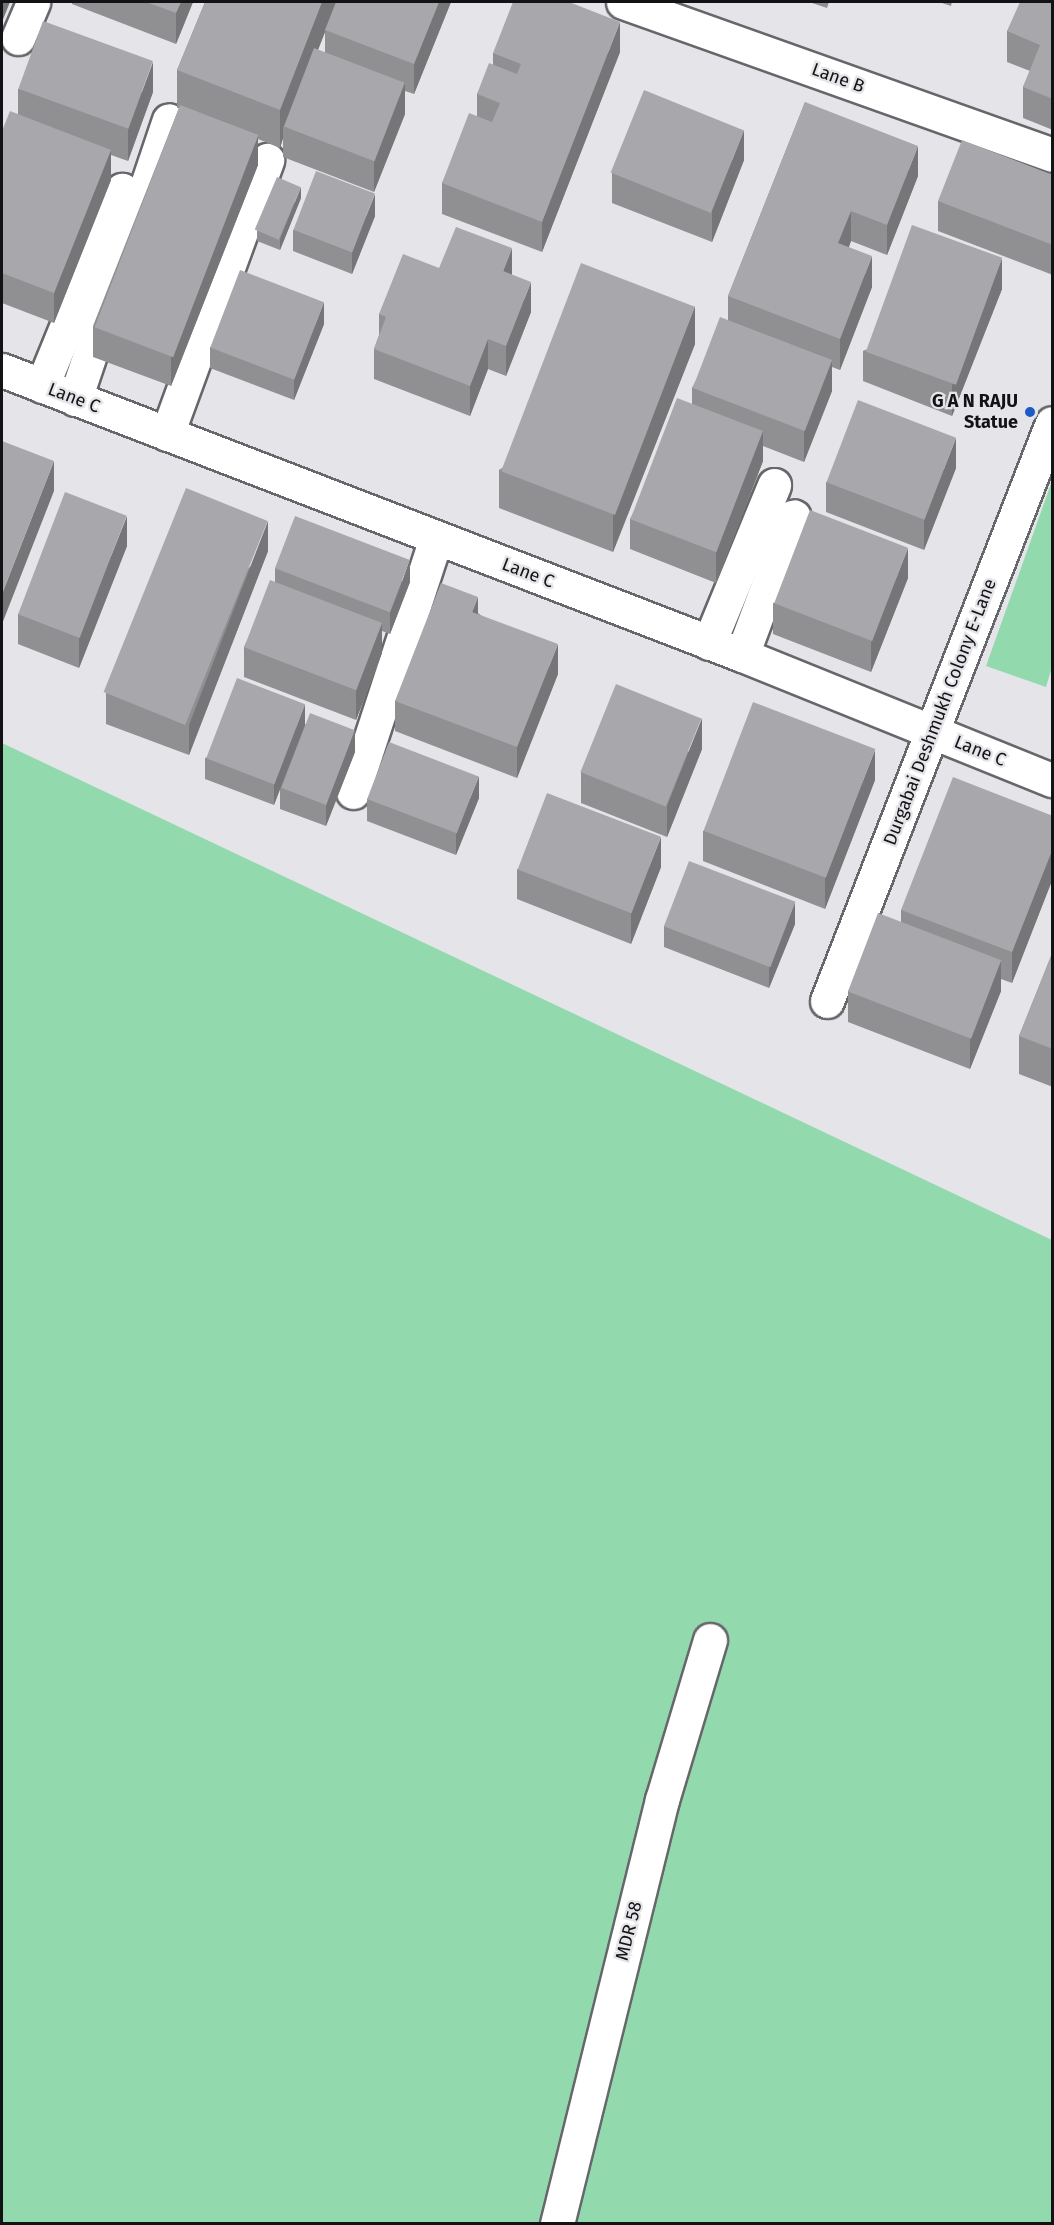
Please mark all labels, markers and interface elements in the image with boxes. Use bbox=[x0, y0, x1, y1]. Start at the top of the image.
street label: Lane B bbox=[809, 59, 867, 97]
street label: Lane C bbox=[45, 378, 103, 418]
place label: G A N RAJU Statue bbox=[932, 391, 1018, 434]
marker: G A N RAJU Statue bbox=[1023, 405, 1037, 419]
street label: Lane C bbox=[499, 553, 557, 593]
street label: Durgabai Deshmukh Colony E-Lane bbox=[879, 576, 1001, 848]
street label: Lane C bbox=[951, 731, 1009, 771]
street label: MDR 58 bbox=[611, 1899, 647, 1963]

